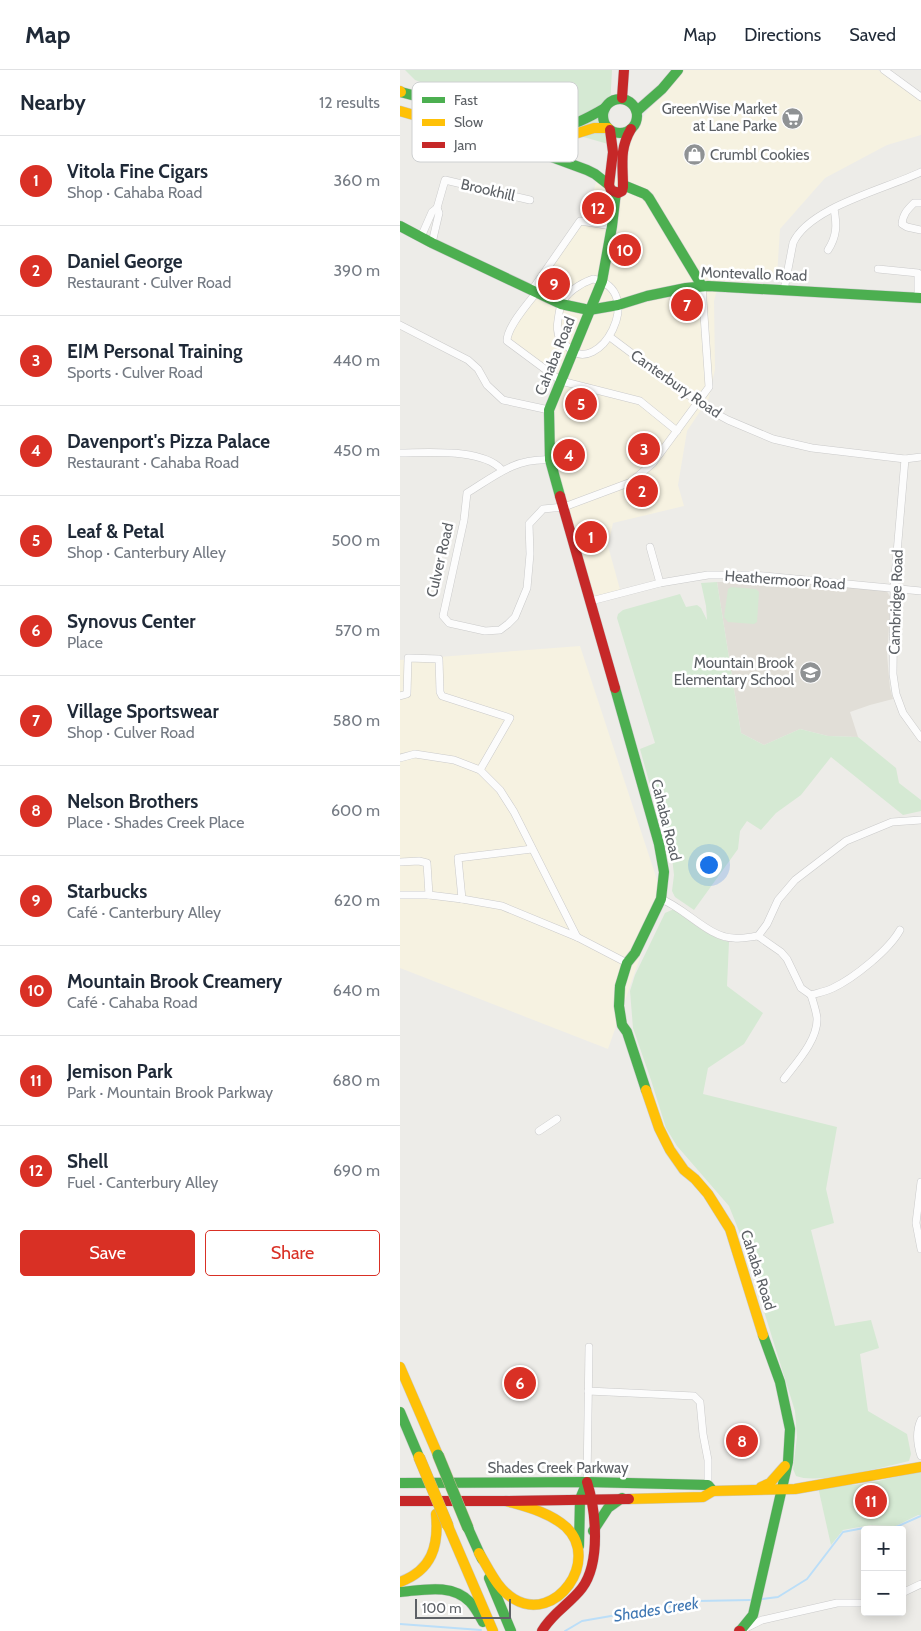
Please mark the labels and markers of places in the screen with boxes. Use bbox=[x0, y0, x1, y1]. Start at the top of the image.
place label: GreenWise Market at Lane Parke bbox=[662, 100, 777, 135]
supermarket icon: GreenWise Market at Lane Parke bbox=[781, 106, 805, 130]
shop icon: Crumbl Cookies bbox=[682, 143, 706, 167]
place label: Crumbl Cookies bbox=[710, 146, 809, 164]
pin: 12 bbox=[582, 189, 614, 227]
pin: 10 bbox=[609, 231, 641, 269]
pin: 9 bbox=[538, 265, 570, 303]
pin: 7 bbox=[671, 286, 703, 324]
pin: 5 bbox=[565, 385, 597, 423]
pin: 3 bbox=[628, 430, 660, 468]
pin: 4 bbox=[553, 436, 585, 474]
pin: 2 bbox=[626, 472, 658, 510]
pin: 1 bbox=[575, 518, 607, 556]
place label: Mountain Brook Elementary School bbox=[674, 654, 794, 689]
school or university icon: Mountain Brook Elementary School bbox=[798, 660, 822, 684]
pin: 6 bbox=[504, 1364, 536, 1402]
pin: 8 bbox=[726, 1422, 758, 1460]
pin: 11 bbox=[855, 1482, 887, 1520]

